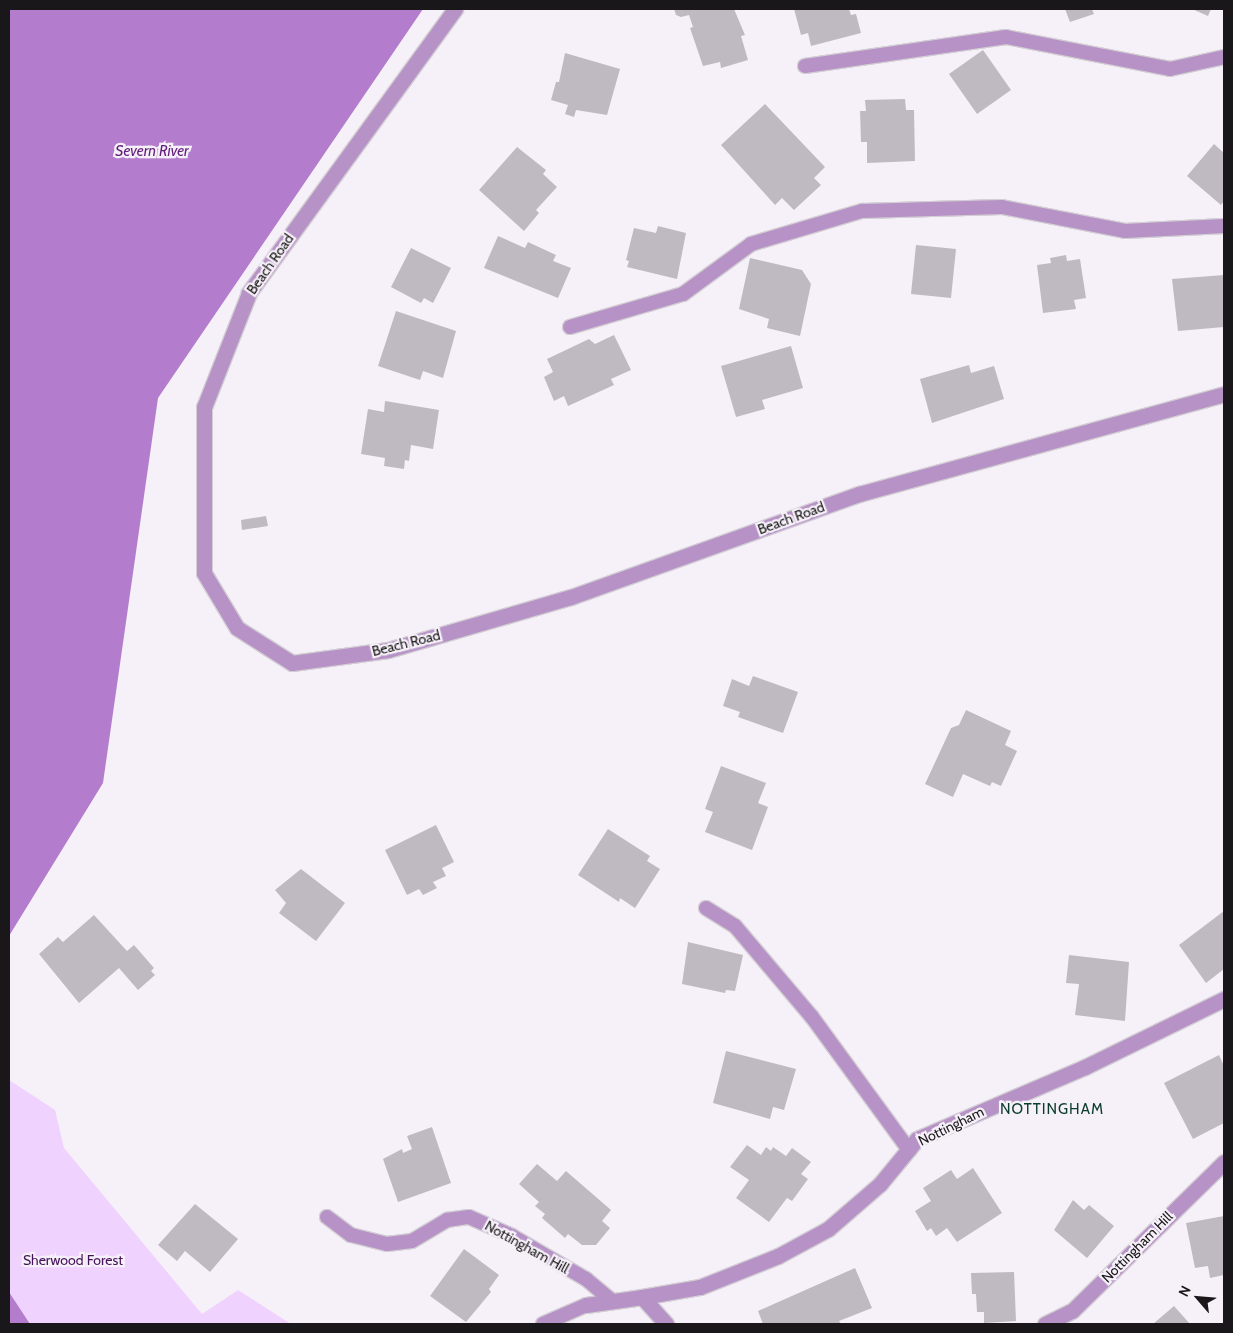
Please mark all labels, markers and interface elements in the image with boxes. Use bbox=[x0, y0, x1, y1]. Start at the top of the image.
water label: Severn River bbox=[115, 143, 189, 161]
street label: Beach Road bbox=[243, 231, 297, 297]
street label: Beach Road bbox=[755, 498, 827, 538]
street label: Beach Road bbox=[370, 626, 442, 660]
district label: NOTTINGHAM bbox=[999, 1101, 1105, 1119]
street label: Nottingham bbox=[915, 1103, 987, 1149]
street label: Nottingham Hill bbox=[1098, 1208, 1176, 1286]
street label: Nottingham Hill bbox=[482, 1217, 572, 1277]
park label: Sherwood Forest bbox=[23, 1252, 123, 1268]
north arrow bbox=[1173, 1273, 1223, 1323]
text: N bbox=[1174, 1283, 1195, 1300]

